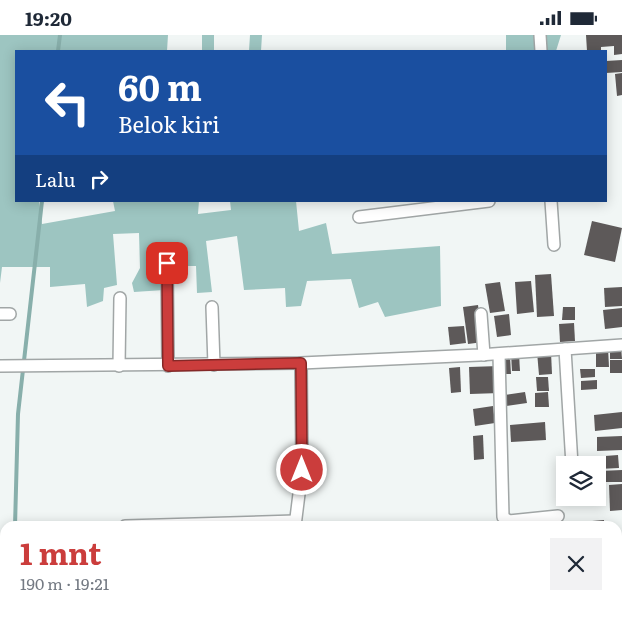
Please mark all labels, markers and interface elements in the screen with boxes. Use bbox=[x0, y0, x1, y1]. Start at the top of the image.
text: 19:20 bbox=[25, 4, 72, 32]
text: 60 m bbox=[118, 60, 202, 112]
icon: left bbox=[35, 70, 100, 135]
text: Belok kiri bbox=[118, 107, 220, 140]
text: Lalu bbox=[35, 165, 75, 193]
icon: right bbox=[85, 165, 113, 193]
pin bbox=[146, 242, 188, 284]
icon: arrive bbox=[153, 249, 181, 277]
position arrow bbox=[275, 443, 327, 495]
map controls bbox=[556, 456, 606, 506]
button: layers bbox=[556, 456, 606, 506]
text: 1 mnt bbox=[20, 530, 101, 574]
button: close bbox=[550, 538, 602, 590]
text: 190 m · 19:21 bbox=[20, 571, 109, 595]

